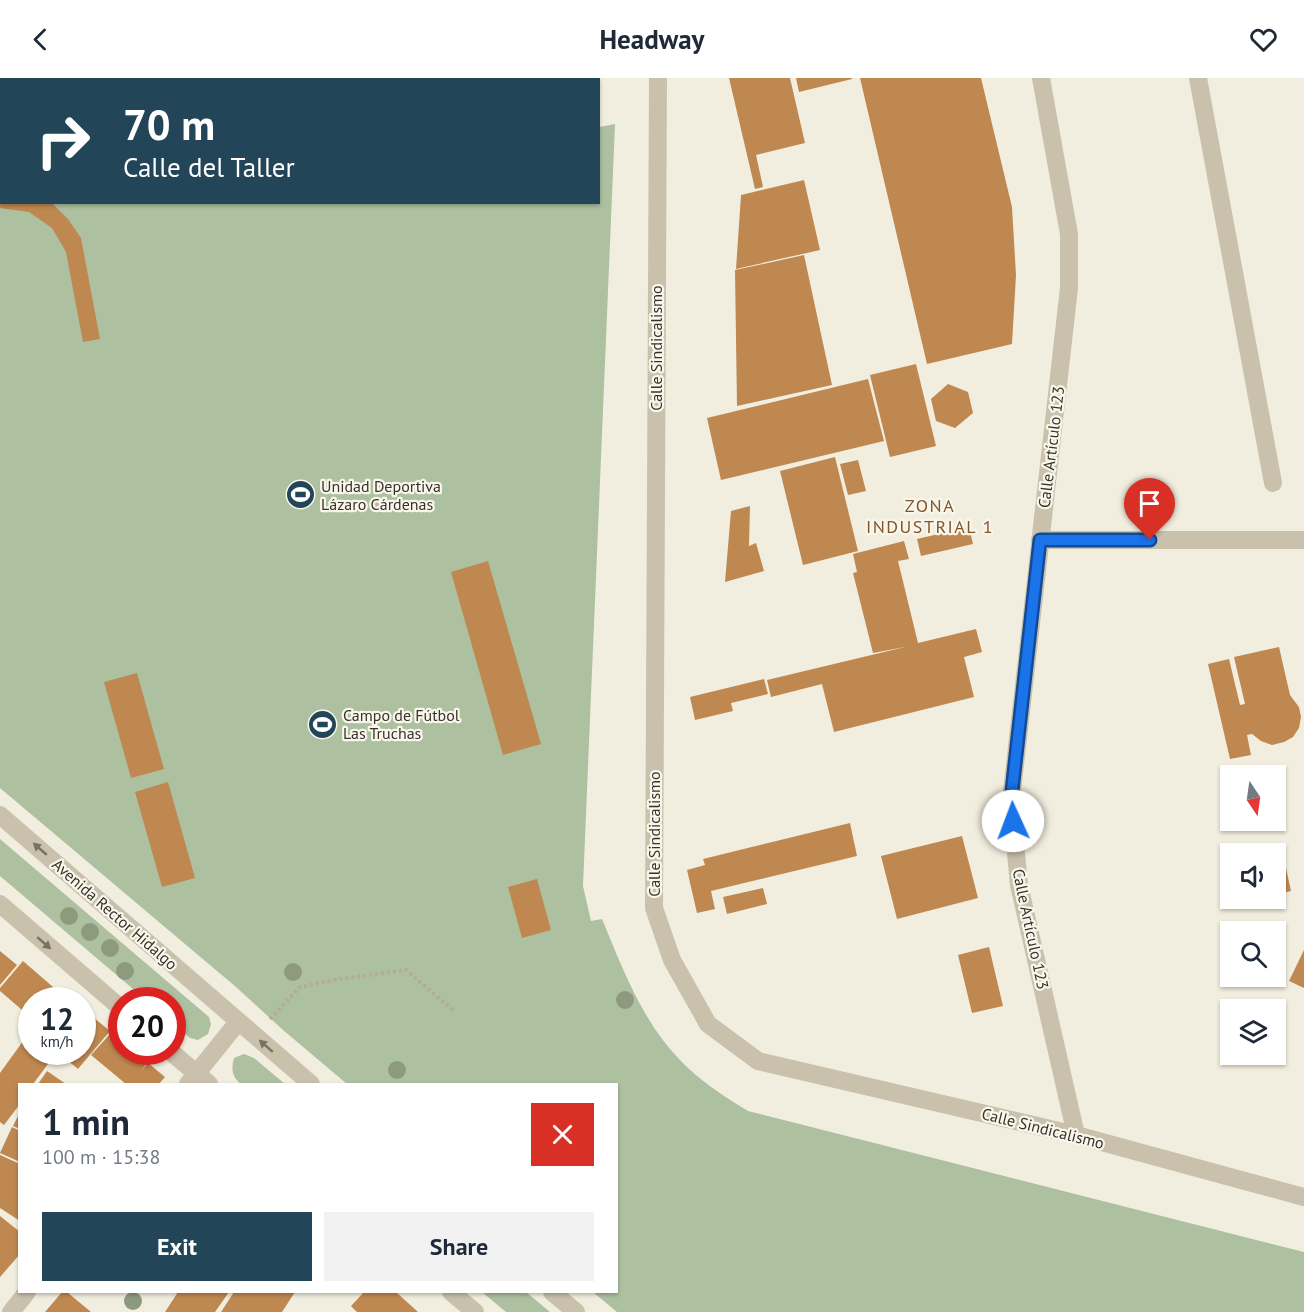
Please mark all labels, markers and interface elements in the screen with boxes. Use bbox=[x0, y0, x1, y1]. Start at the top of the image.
text: Headway bbox=[599, 22, 705, 56]
icon: back bbox=[24, 23, 57, 56]
icon: heart bbox=[1247, 23, 1280, 56]
text: 70 m bbox=[123, 97, 215, 152]
icon: right bbox=[24, 102, 102, 180]
text: Calle del Taller bbox=[123, 150, 295, 184]
street label: Calle Sindicalismo bbox=[646, 285, 666, 411]
street label: Calle Artículo 123 bbox=[1034, 385, 1068, 509]
place label: Unidad Deportiva Lázaro Cárdenas bbox=[321, 476, 441, 514]
pin bbox=[1124, 478, 1175, 540]
sports icon: Unidad Deportiva Lázaro Cárdenas bbox=[284, 479, 316, 511]
icon: arrive bbox=[1133, 487, 1166, 520]
district label: ZONA INDUSTRIAL 1 bbox=[866, 494, 994, 538]
place label: Campo de Fútbol Las Truchas bbox=[343, 705, 460, 743]
sports icon: Campo de Fútbol Las Truchas bbox=[306, 708, 338, 740]
north arrow bbox=[1220, 765, 1286, 831]
map controls bbox=[1220, 765, 1286, 1065]
street label: Calle Sindicalismo bbox=[644, 771, 664, 897]
position arrow bbox=[981, 789, 1045, 853]
one-way arrow bbox=[32, 843, 48, 856]
button: sound bbox=[1220, 843, 1286, 909]
street label: Avenida Rector Hidalgo bbox=[48, 854, 182, 974]
street label: Calle Artículo 123 bbox=[1008, 867, 1054, 991]
button: search bbox=[1220, 921, 1286, 987]
one-way arrow bbox=[36, 936, 52, 949]
speed limit sign: 20 bbox=[108, 987, 186, 1065]
text: 12 bbox=[40, 999, 74, 1038]
button: layers bbox=[1220, 999, 1286, 1065]
text: km/h bbox=[41, 1032, 73, 1051]
one-way arrow bbox=[259, 1040, 274, 1053]
text: 1 min bbox=[42, 1098, 130, 1145]
button: close bbox=[531, 1103, 594, 1166]
street label: Calle Sindicalismo bbox=[980, 1103, 1106, 1153]
text: 100 m · 15:38 bbox=[42, 1144, 160, 1170]
button: Exit bbox=[42, 1212, 312, 1281]
button: Share bbox=[324, 1212, 594, 1281]

